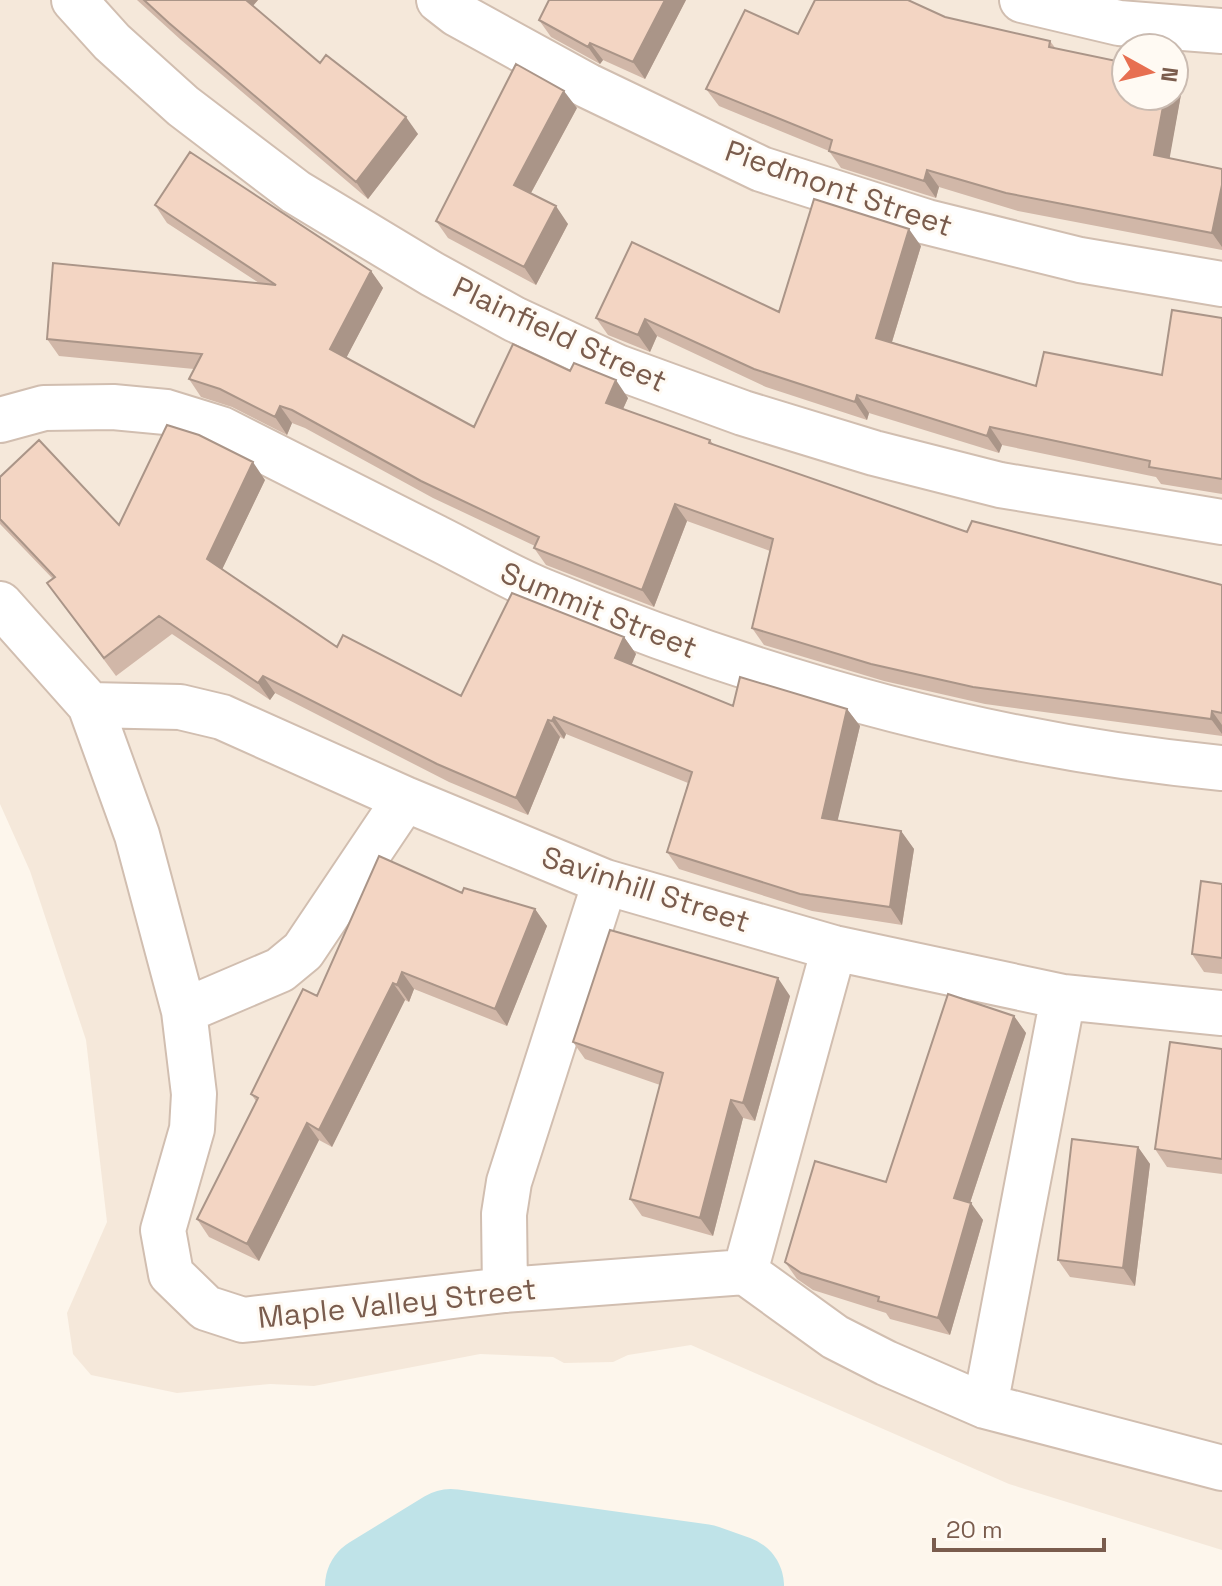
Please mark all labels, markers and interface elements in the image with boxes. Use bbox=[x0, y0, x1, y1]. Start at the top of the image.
north arrow bbox=[1110, 32, 1190, 112]
text: N bbox=[1155, 66, 1185, 84]
street label: Piedmont Street bbox=[720, 131, 958, 245]
street label: Plainfield Street bbox=[447, 267, 673, 401]
street label: Summit Street bbox=[495, 553, 703, 667]
street label: Savinhill Street bbox=[537, 837, 755, 941]
street label: Maple Valley Street bbox=[256, 1269, 538, 1337]
scale bar bbox=[934, 1502, 1104, 1552]
text: 20 m bbox=[946, 1514, 1003, 1545]

